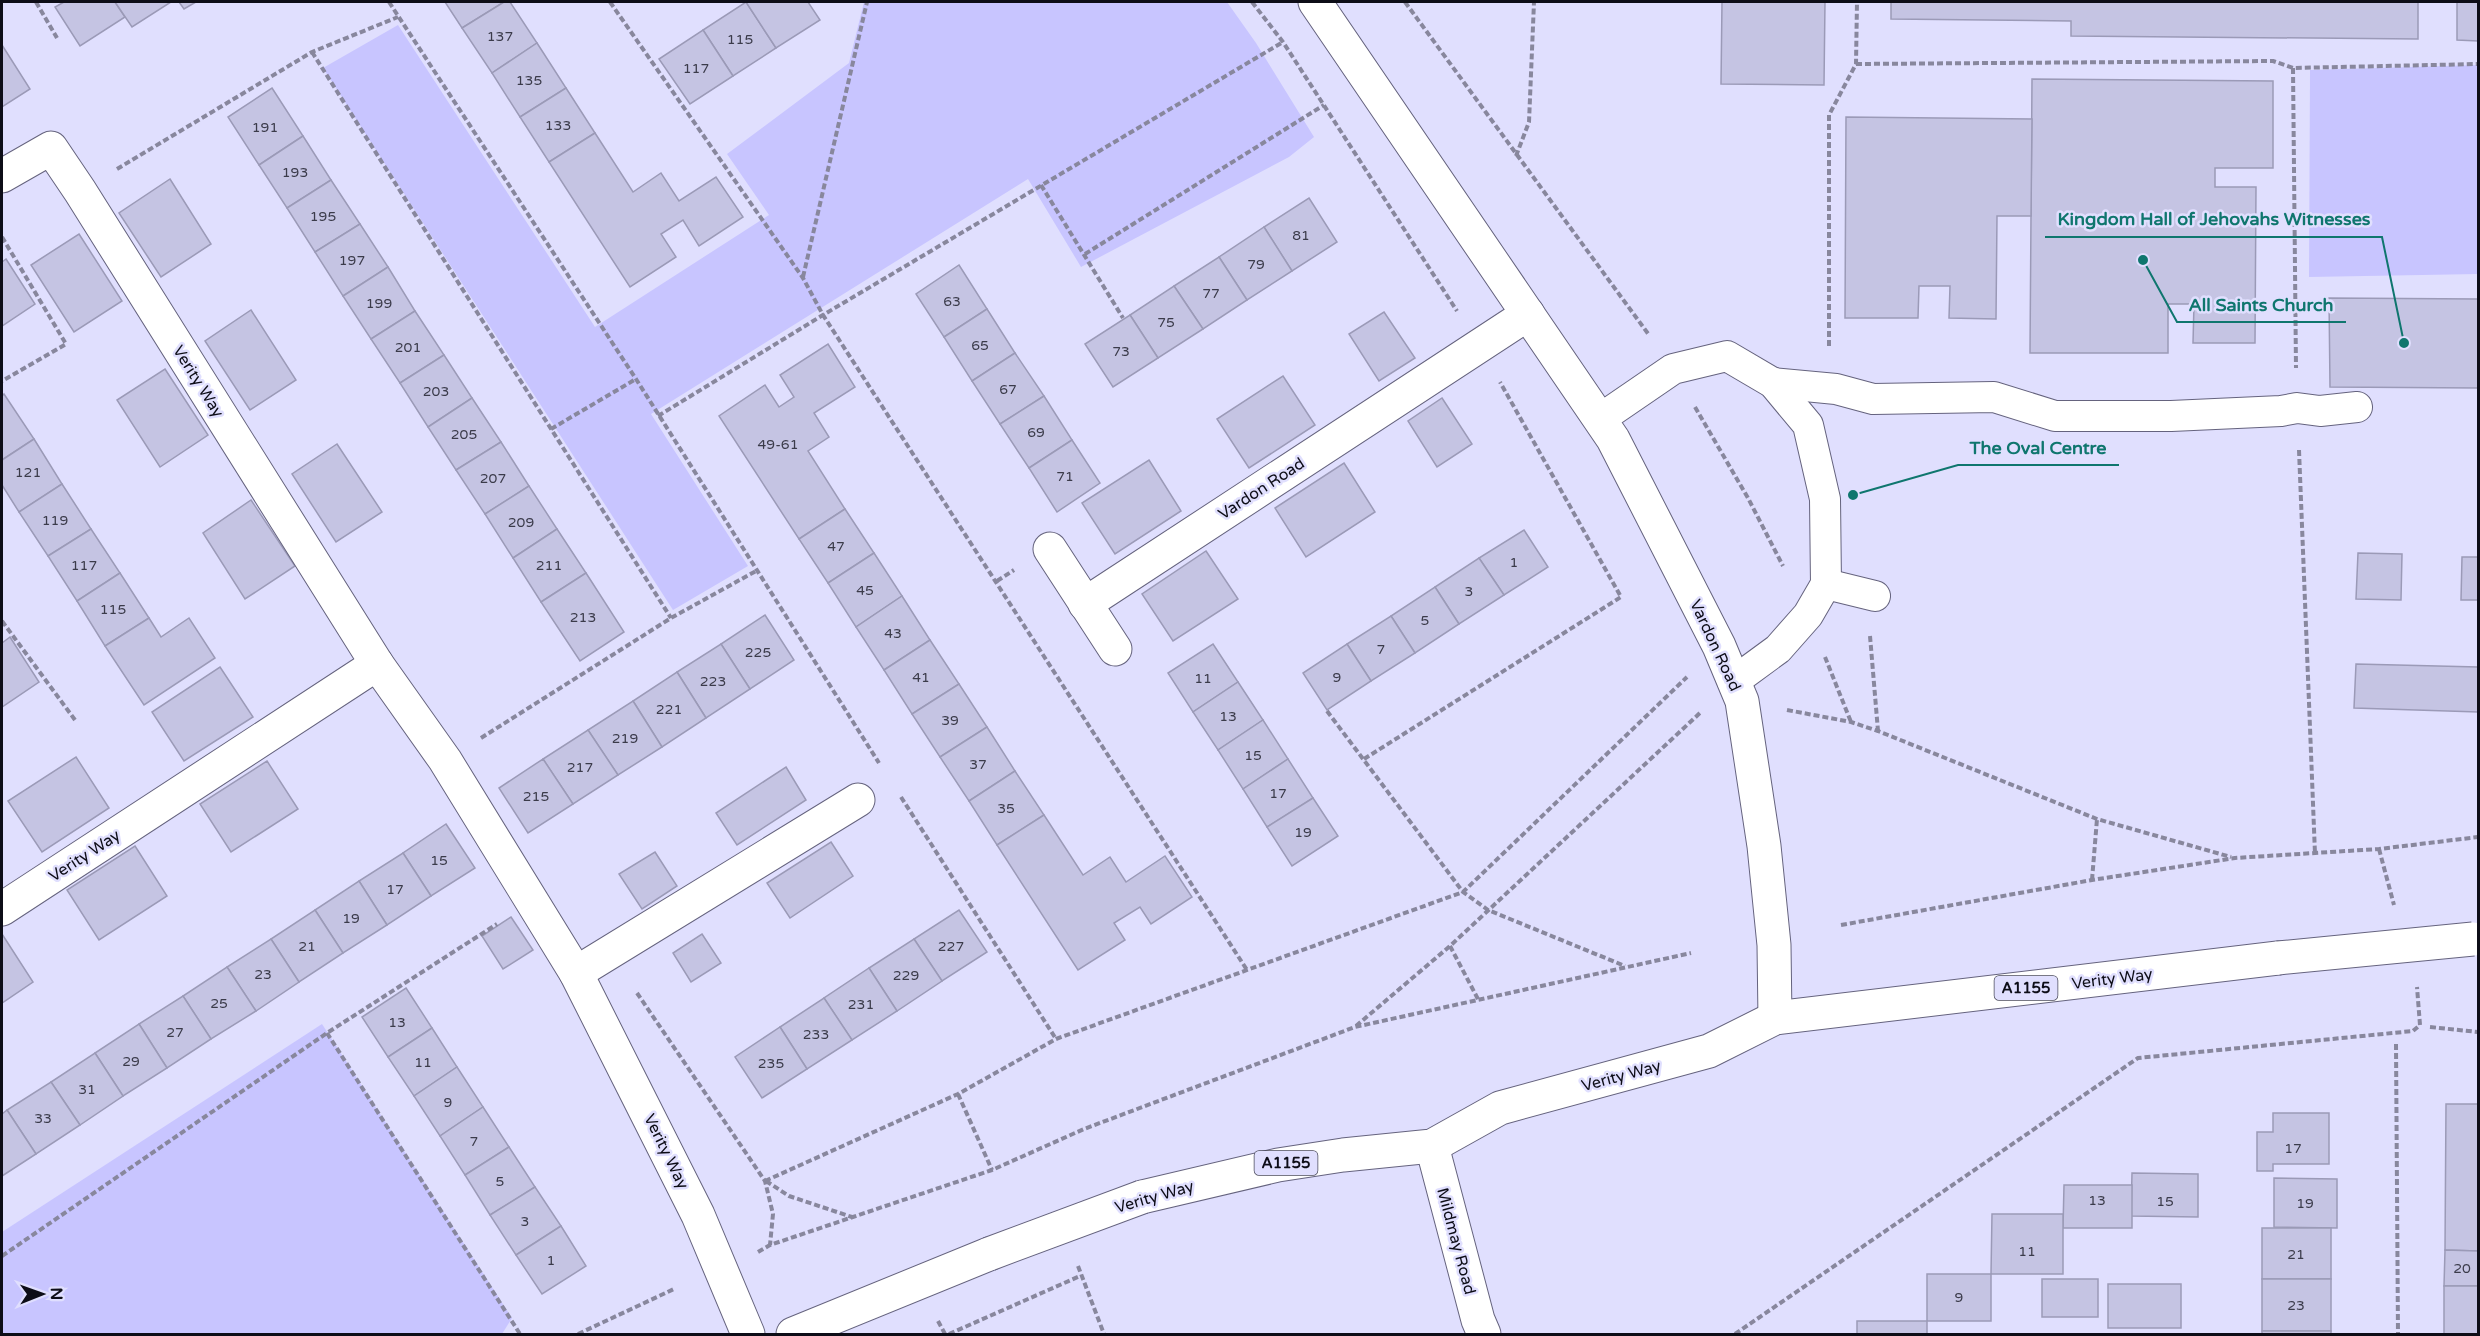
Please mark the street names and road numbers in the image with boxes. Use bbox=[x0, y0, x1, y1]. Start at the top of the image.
street label: Verity Way bbox=[168, 342, 228, 422]
street label: Vardon Road bbox=[1215, 453, 1309, 524]
street label: Vardon Road bbox=[1685, 596, 1745, 695]
street label: Verity Way bbox=[45, 825, 124, 886]
street label: Verity Way bbox=[2071, 964, 2154, 994]
road number: A1155 bbox=[1994, 976, 2058, 1000]
street label: Verity Way bbox=[1579, 1056, 1663, 1096]
street label: Verity Way bbox=[639, 1111, 693, 1193]
road number: A1155 bbox=[1254, 1151, 1318, 1175]
street label: Verity Way bbox=[1113, 1176, 1196, 1218]
street label: Mildmay Road bbox=[1432, 1186, 1480, 1297]

